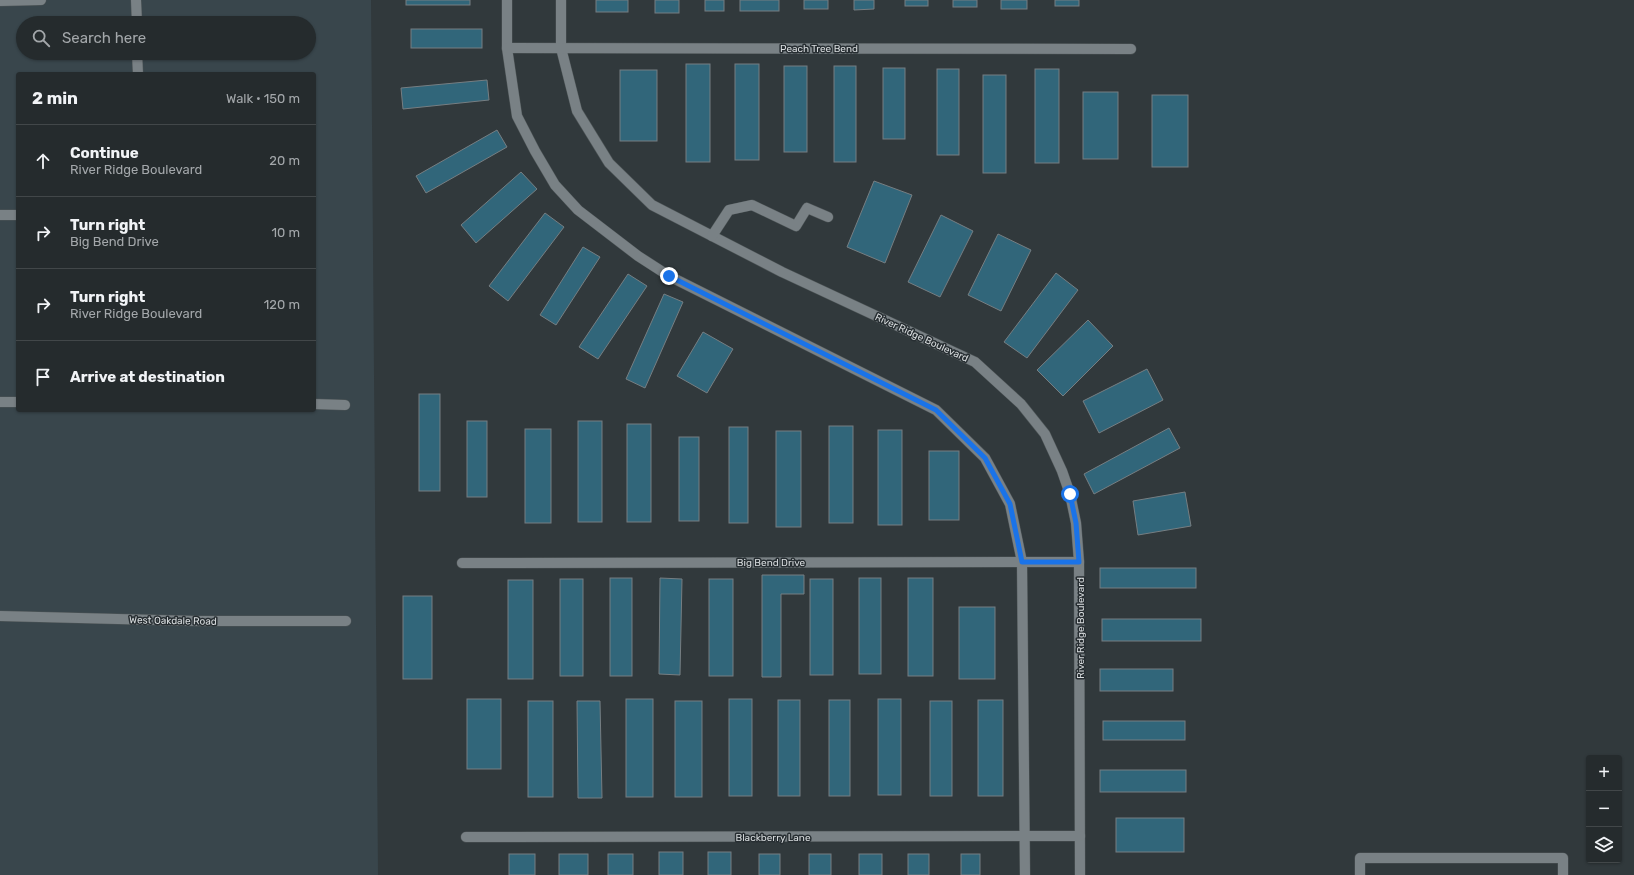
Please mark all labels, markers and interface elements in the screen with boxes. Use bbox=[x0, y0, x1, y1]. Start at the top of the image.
search box bbox=[16, 16, 316, 60]
icon: search bbox=[30, 27, 52, 49]
text: Search here bbox=[62, 29, 146, 47]
street label: Peach Tree Bend bbox=[780, 43, 858, 55]
text: 2 min bbox=[32, 88, 78, 108]
text: Walk · 150 m bbox=[226, 91, 300, 106]
text: Continue bbox=[70, 144, 139, 162]
icon: ahead bbox=[32, 150, 54, 172]
text: 20 m bbox=[269, 153, 300, 168]
text: River Ridge Boulevard bbox=[70, 162, 202, 177]
text: Turn right bbox=[70, 216, 145, 234]
icon: right bbox=[32, 222, 54, 244]
text: 10 m bbox=[271, 225, 300, 240]
text: Big Bend Drive bbox=[70, 234, 159, 249]
route end bbox=[660, 267, 678, 285]
text: Turn right bbox=[70, 288, 145, 306]
icon: right bbox=[32, 294, 54, 316]
text: 120 m bbox=[264, 297, 300, 312]
text: River Ridge Boulevard bbox=[70, 306, 202, 321]
street label: River Ridge Boulevard bbox=[873, 311, 970, 365]
icon: arrive bbox=[32, 366, 54, 388]
text: Arrive at destination bbox=[70, 368, 225, 386]
route start bbox=[1061, 485, 1079, 503]
street label: Big Bend Drive bbox=[737, 557, 806, 569]
street label: River Ridge Boulevard bbox=[1075, 577, 1087, 679]
street label: West Oakdale Road bbox=[129, 614, 217, 628]
map controls bbox=[1586, 755, 1622, 863]
button: + bbox=[1586, 755, 1622, 791]
button: − bbox=[1586, 791, 1622, 827]
button: layers bbox=[1586, 827, 1622, 863]
street label: Blackberry Lane bbox=[736, 832, 811, 844]

